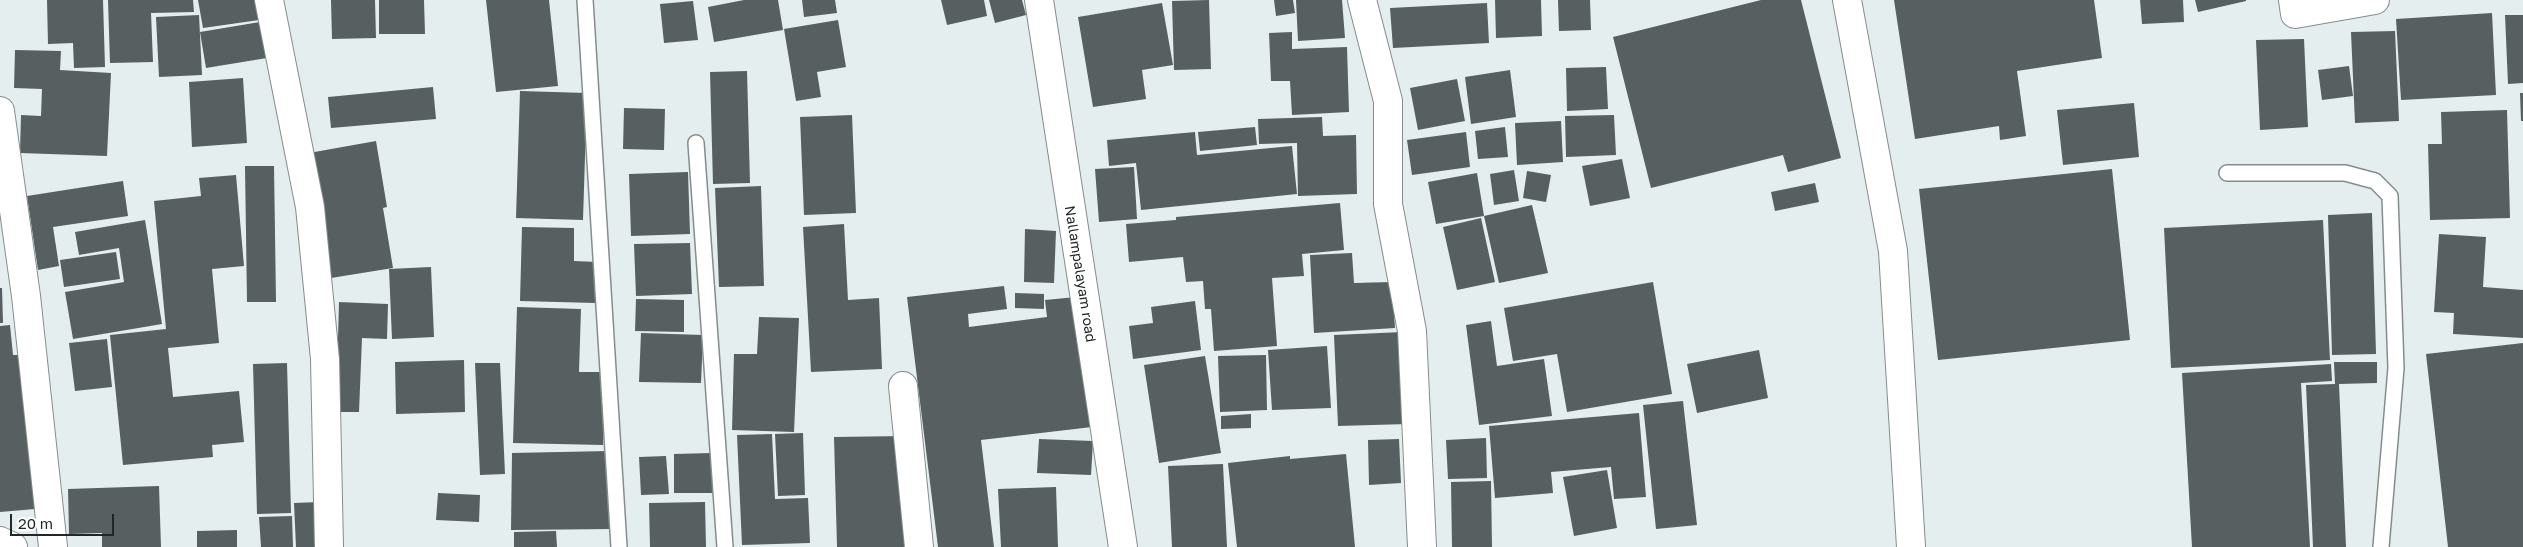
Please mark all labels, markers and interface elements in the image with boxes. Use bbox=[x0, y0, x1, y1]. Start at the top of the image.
street label: Nallampalayam road bbox=[1061, 205, 1099, 343]
scale bar bbox=[12, 504, 116, 536]
text: 20 m bbox=[18, 514, 53, 532]

